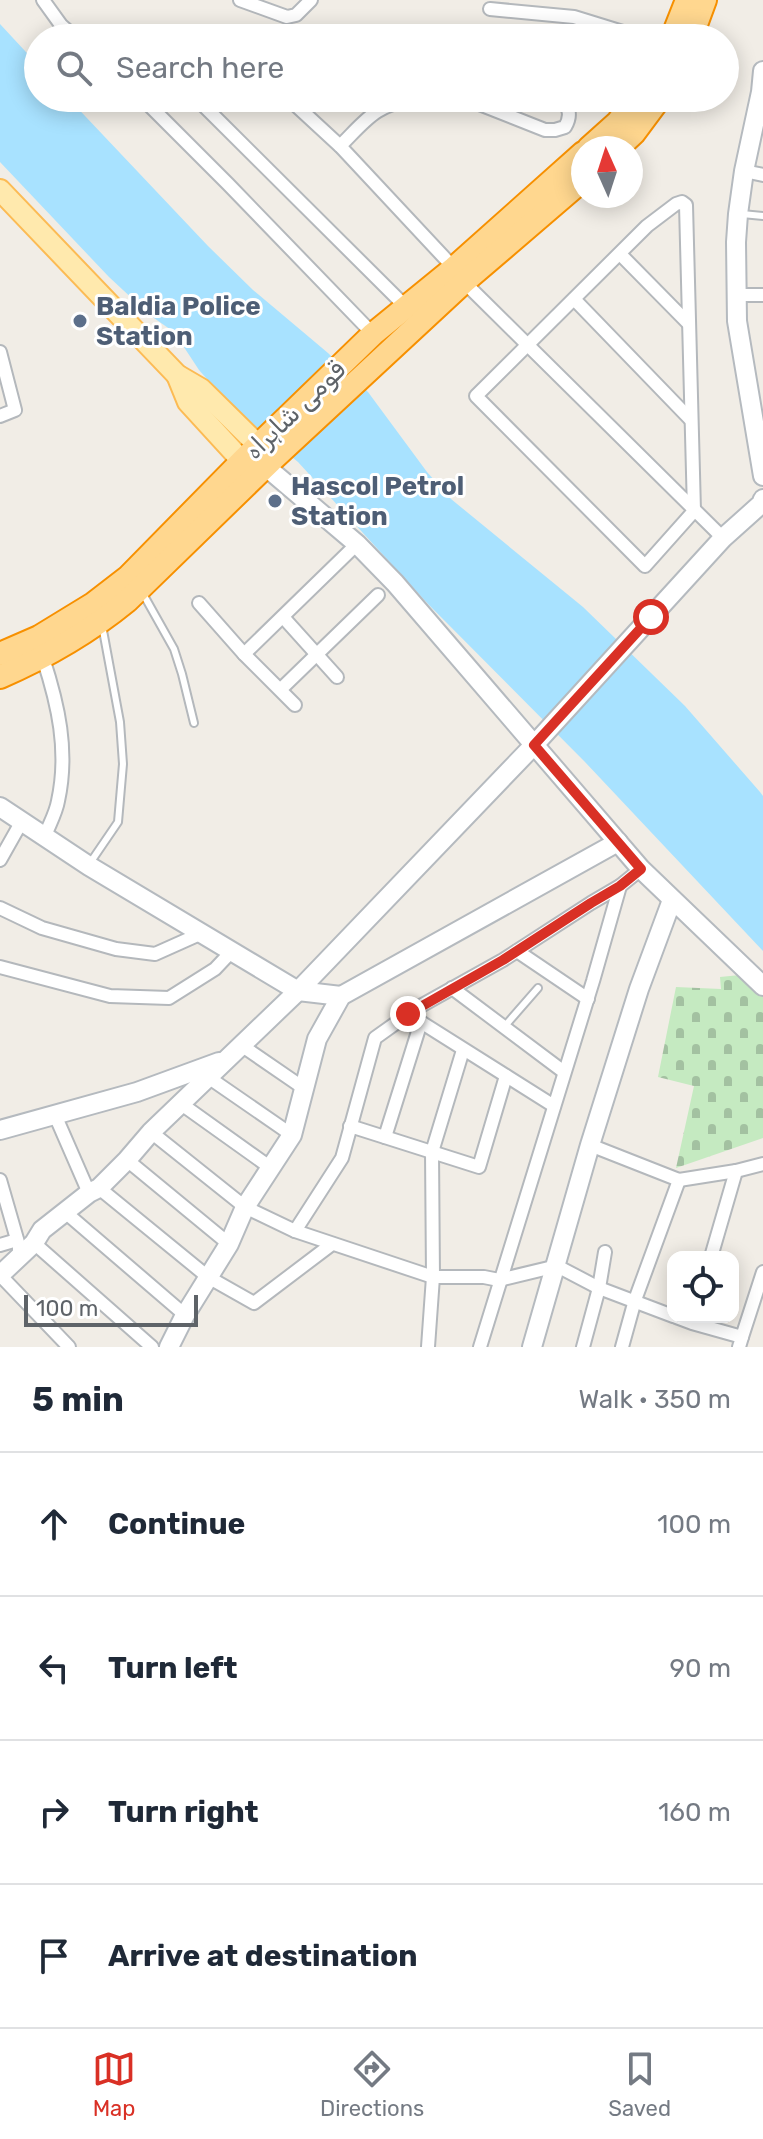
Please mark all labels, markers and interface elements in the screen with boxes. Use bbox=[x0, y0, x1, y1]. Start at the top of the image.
search box bbox=[24, 24, 739, 112]
icon: search bbox=[52, 46, 96, 90]
text: Search here bbox=[116, 50, 284, 86]
north arrow bbox=[571, 136, 643, 208]
place label: Baldia Police Station bbox=[96, 291, 261, 352]
marker: Baldia Police Station bbox=[71, 312, 89, 330]
street label: قومی شاہراہ bbox=[238, 354, 352, 466]
place label: Hascol Petrol Station bbox=[291, 471, 464, 532]
marker: Hascol Petrol Station bbox=[266, 492, 284, 510]
route start bbox=[633, 599, 669, 635]
route end bbox=[390, 996, 426, 1032]
map controls bbox=[667, 1251, 739, 1323]
button: locate bbox=[667, 1251, 739, 1323]
scale bar bbox=[24, 1291, 198, 1327]
text: 100 m bbox=[36, 1295, 98, 1322]
text: 5 min bbox=[32, 1379, 124, 1420]
text: Walk · 350 m bbox=[579, 1384, 731, 1415]
icon: ahead bbox=[32, 1502, 76, 1546]
text: Continue bbox=[108, 1506, 245, 1542]
text: 100 m bbox=[657, 1509, 731, 1540]
icon: left bbox=[32, 1646, 76, 1690]
text: Turn left bbox=[108, 1650, 238, 1686]
text: 90 m bbox=[670, 1653, 731, 1684]
icon: right bbox=[32, 1790, 76, 1834]
text: Turn right bbox=[108, 1794, 259, 1830]
text: 160 m bbox=[658, 1797, 731, 1828]
icon: arrive bbox=[32, 1934, 76, 1978]
text: Arrive at destination bbox=[108, 1938, 418, 1974]
tab: Map bbox=[92, 2047, 136, 2122]
tab: Directions bbox=[320, 2047, 424, 2122]
tab: Saved bbox=[608, 2047, 671, 2122]

